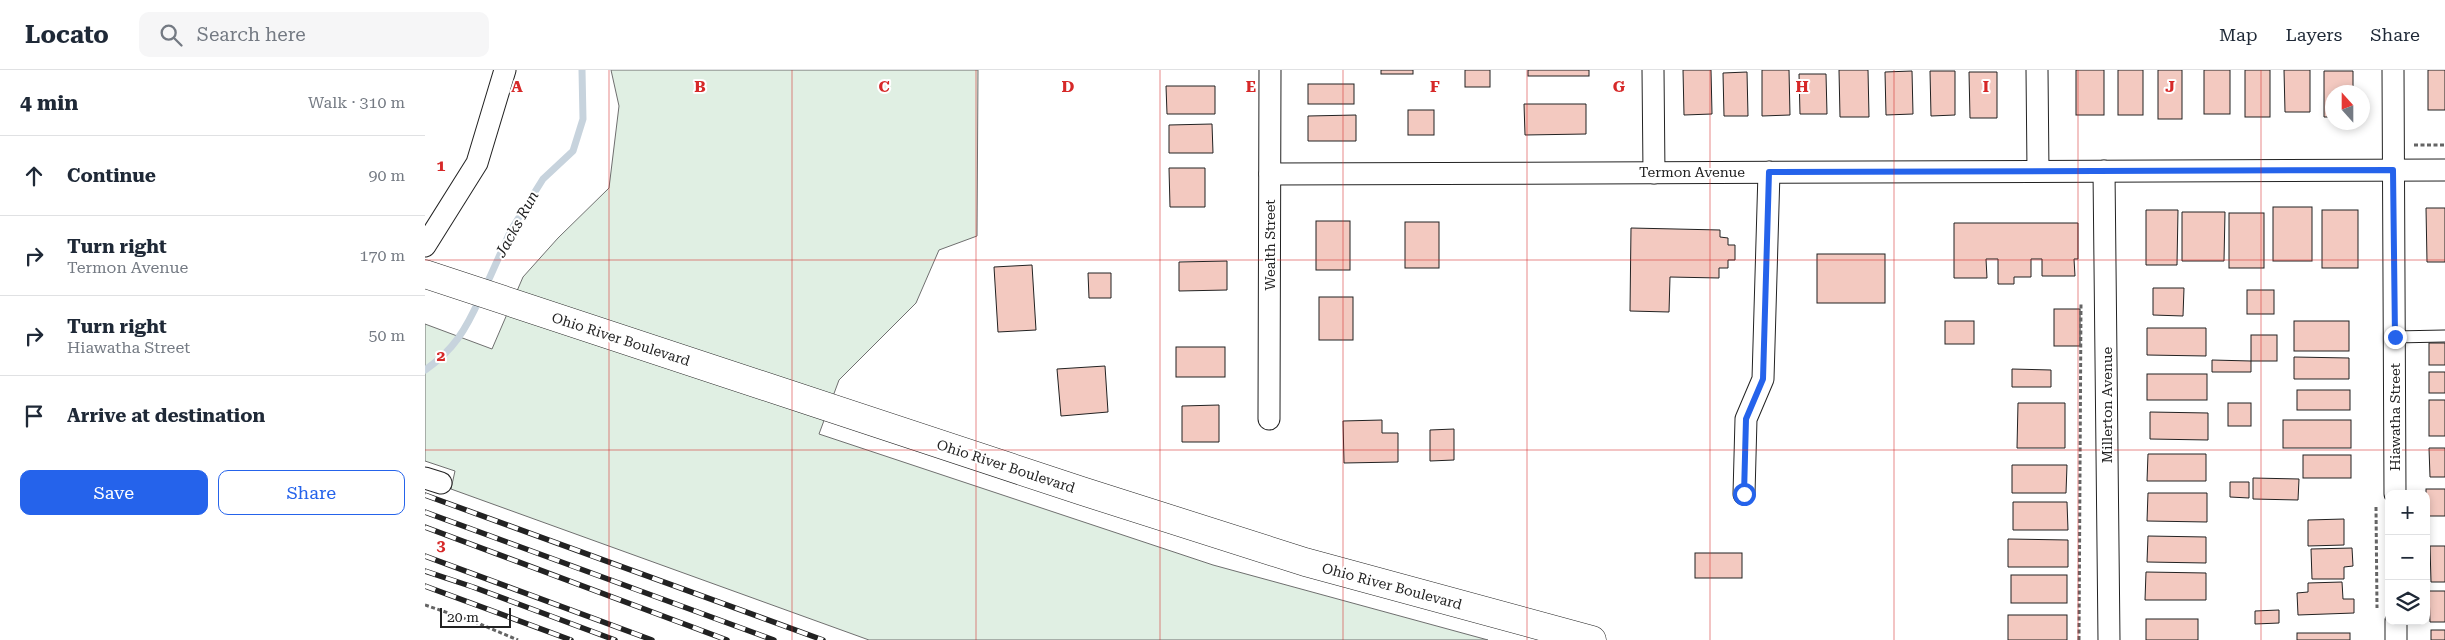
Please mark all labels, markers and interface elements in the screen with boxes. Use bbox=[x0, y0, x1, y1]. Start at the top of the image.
search box bbox=[139, 12, 489, 57]
text: Locato bbox=[25, 21, 109, 49]
icon: search bbox=[157, 21, 185, 49]
text: Search here bbox=[197, 23, 306, 46]
text: Map bbox=[2219, 24, 2258, 45]
text: Layers bbox=[2286, 24, 2342, 45]
text: Share bbox=[2370, 24, 2420, 45]
text: A bbox=[511, 77, 523, 96]
text: B bbox=[694, 77, 706, 96]
text: C bbox=[878, 77, 890, 96]
text: D bbox=[1062, 77, 1075, 96]
text: E bbox=[1246, 77, 1256, 96]
text: F bbox=[1430, 77, 1440, 96]
text: G bbox=[1613, 77, 1626, 96]
text: H bbox=[1795, 77, 1809, 96]
text: I bbox=[1983, 77, 1989, 96]
text: J bbox=[2165, 77, 2175, 96]
north arrow bbox=[2325, 85, 2370, 130]
text: 4 min bbox=[20, 91, 78, 115]
text: Walk · 310 m bbox=[308, 93, 405, 112]
text: 1 bbox=[437, 156, 446, 175]
icon: ahead bbox=[20, 162, 48, 190]
text: Continue bbox=[67, 164, 156, 187]
street label: Termon Avenue bbox=[1639, 164, 1745, 180]
text: 90 m bbox=[368, 166, 405, 185]
water label: Jacks Run bbox=[491, 188, 543, 261]
street label: Wealth Street bbox=[1262, 199, 1278, 291]
text: Turn right bbox=[67, 235, 167, 258]
icon: right bbox=[20, 242, 48, 270]
text: 170 m bbox=[359, 246, 405, 265]
text: Termon Avenue bbox=[67, 258, 188, 277]
street label: Ohio River Boulevard bbox=[550, 309, 692, 369]
text: Turn right bbox=[67, 315, 167, 338]
icon: right bbox=[20, 322, 48, 350]
text: 50 m bbox=[368, 326, 405, 345]
route end bbox=[2384, 326, 2407, 349]
text: Hiawatha Street bbox=[67, 338, 190, 357]
text: 2 bbox=[437, 346, 446, 365]
street label: Millerton Avenue bbox=[2099, 346, 2115, 463]
street label: Hiawatha Street bbox=[2387, 363, 2403, 471]
icon: arrive bbox=[20, 402, 48, 430]
text: Arrive at destination bbox=[67, 404, 265, 427]
street label: Ohio River Boulevard bbox=[935, 436, 1077, 496]
button: Save bbox=[20, 470, 208, 515]
button: Share bbox=[218, 470, 405, 515]
route start bbox=[1733, 483, 1756, 506]
map controls bbox=[2385, 490, 2430, 625]
button: + bbox=[2385, 490, 2430, 535]
button: − bbox=[2385, 535, 2430, 580]
text: 3 bbox=[437, 536, 446, 555]
street label: Ohio River Boulevard bbox=[1320, 560, 1464, 612]
button: layers bbox=[2385, 580, 2430, 625]
scale bar bbox=[440, 605, 511, 628]
text: 20 m bbox=[447, 609, 479, 625]

